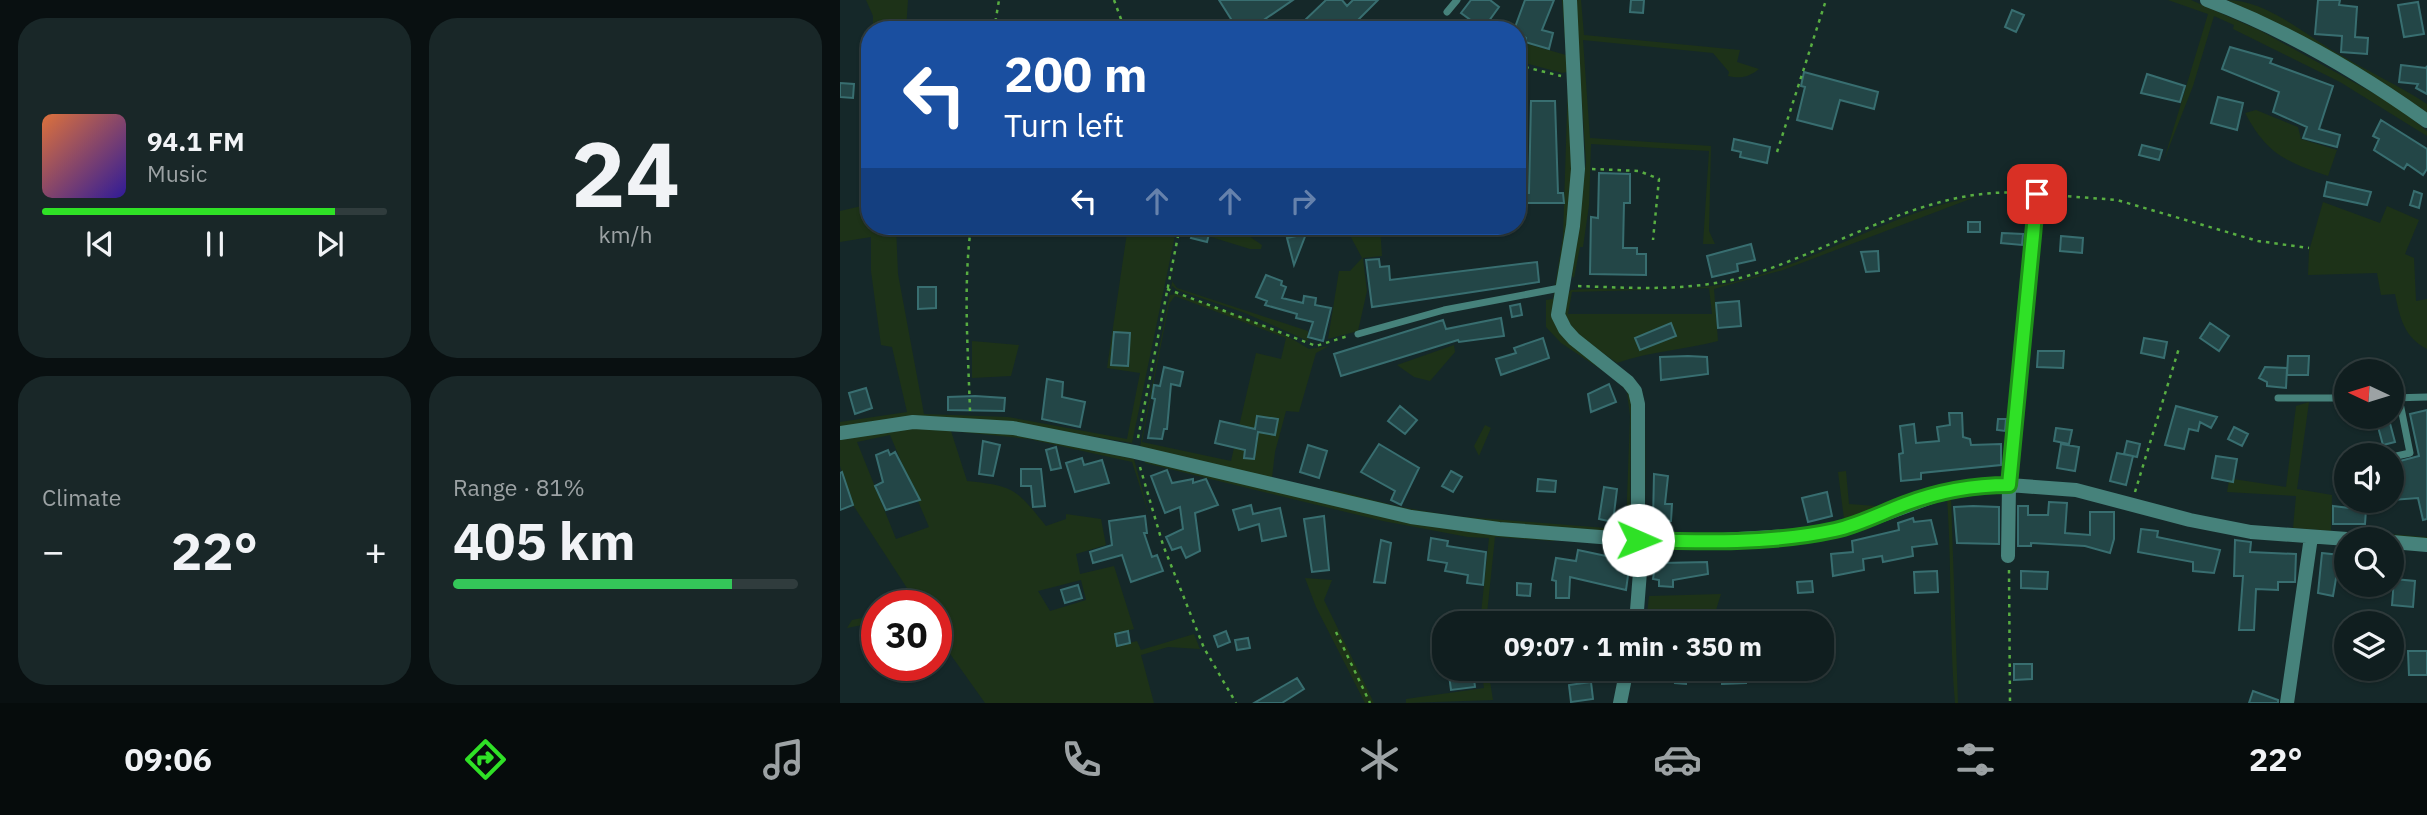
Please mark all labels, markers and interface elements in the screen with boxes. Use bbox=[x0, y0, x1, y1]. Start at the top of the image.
text: 200 m bbox=[1004, 42, 1148, 105]
icon: left bbox=[889, 49, 980, 140]
text: Turn left bbox=[1004, 104, 1124, 146]
text: 24 bbox=[571, 114, 680, 232]
text: 94.1 FM bbox=[147, 124, 245, 158]
text: Music bbox=[147, 158, 207, 188]
pin bbox=[2007, 164, 2067, 224]
icon: arrive bbox=[2018, 175, 2056, 213]
icon: left bbox=[1065, 182, 1103, 220]
icon: ahead bbox=[1138, 182, 1176, 220]
icon: ahead bbox=[1211, 182, 1249, 220]
icon: right bbox=[1284, 182, 1322, 220]
text: km/h bbox=[598, 219, 653, 249]
icon: previous bbox=[81, 225, 119, 263]
icon: pause bbox=[196, 225, 234, 263]
icon: next bbox=[311, 225, 349, 263]
north arrow bbox=[2334, 359, 2404, 429]
map controls bbox=[2334, 359, 2404, 681]
button: sound bbox=[2334, 443, 2404, 513]
text: Range · 81% bbox=[453, 472, 585, 502]
text: Climate bbox=[42, 482, 121, 512]
position arrow bbox=[1601, 503, 1675, 577]
text: 405 km bbox=[453, 507, 635, 574]
text: 22° bbox=[171, 517, 258, 584]
text: − bbox=[42, 526, 65, 575]
text: + bbox=[364, 526, 387, 575]
button: search bbox=[2334, 527, 2404, 597]
speed limit sign: 30 bbox=[861, 590, 952, 681]
button: layers bbox=[2334, 611, 2404, 681]
text: 09:07 · 1 min · 350 m bbox=[1504, 629, 1762, 663]
icon: directions bbox=[461, 735, 510, 784]
icon: music bbox=[759, 735, 808, 784]
icon: phone bbox=[1057, 735, 1106, 784]
icon: climate bbox=[1355, 735, 1404, 784]
icon: car bbox=[1653, 735, 1702, 784]
icon: filters bbox=[1951, 735, 2000, 784]
text: 09:06 bbox=[125, 738, 212, 780]
text: 22° bbox=[2249, 738, 2302, 780]

